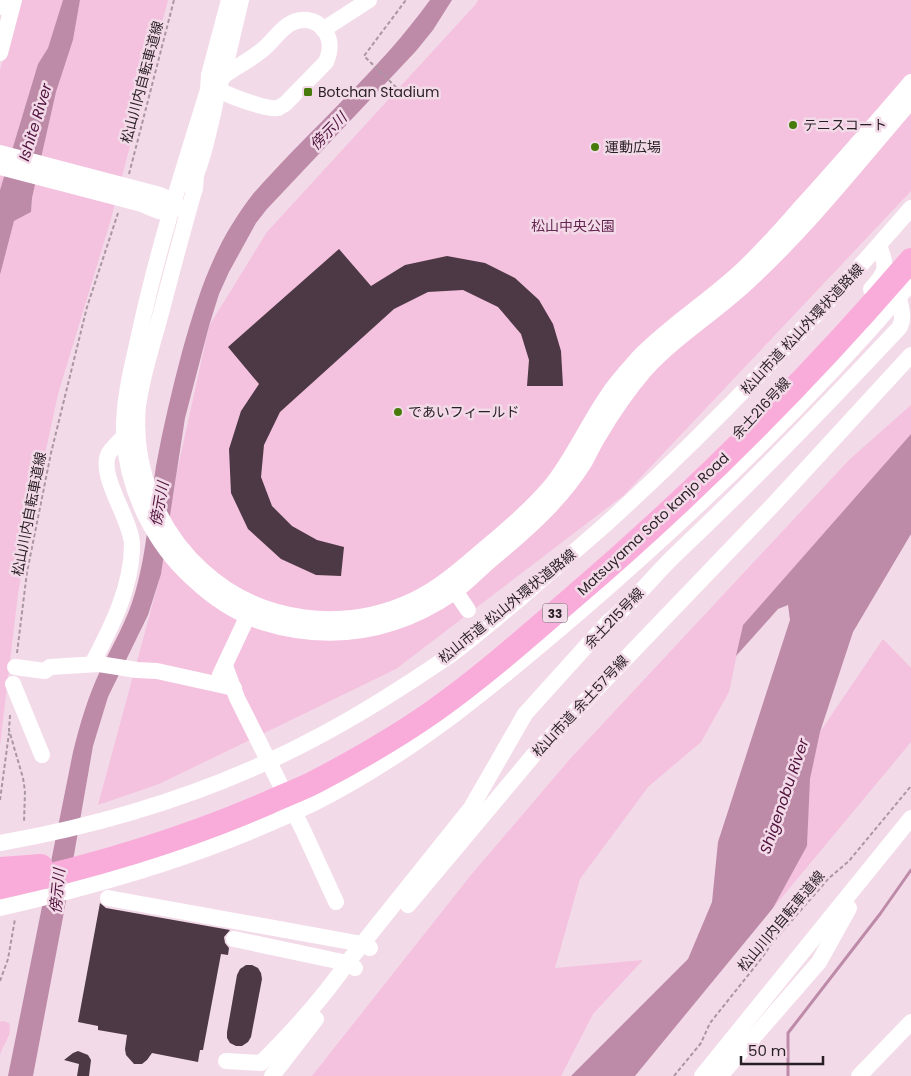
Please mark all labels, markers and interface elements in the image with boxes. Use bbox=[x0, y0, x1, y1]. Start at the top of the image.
street label: 松山川内自転車道線 bbox=[116, 19, 168, 145]
water label: Ishite River bbox=[13, 80, 57, 163]
place label: Botchan Stadium bbox=[318, 82, 439, 102]
marker: Botchan Stadium bbox=[302, 86, 314, 98]
water label: 傍示川 bbox=[305, 106, 353, 154]
place label: テニスコート bbox=[803, 115, 887, 135]
marker: テニスコート bbox=[787, 119, 799, 131]
place label: 運動広場 bbox=[605, 137, 661, 157]
marker: 運動広場 bbox=[589, 141, 601, 153]
park label: 松山中央公園 bbox=[531, 216, 615, 236]
street label: 松山市道 松山外環状道路線 bbox=[736, 259, 868, 399]
street label: 余土216号線 bbox=[727, 373, 795, 443]
place label: であいフィールド bbox=[408, 402, 520, 422]
marker: であいフィールド bbox=[392, 406, 404, 418]
street label: Matsuyama Soto kanjo Road bbox=[573, 448, 733, 600]
street label: 松山川内自転車道線 bbox=[7, 450, 51, 578]
water label: 傍示川 bbox=[145, 478, 174, 528]
street label: 松山市道 松山外環状道路線 bbox=[434, 544, 580, 668]
street label: 余土215号線 bbox=[580, 583, 648, 653]
road number: 33 bbox=[542, 604, 568, 622]
street label: 松山市道 余土57号線 bbox=[528, 651, 632, 761]
water label: Shigenobu River bbox=[754, 735, 814, 857]
water label: 傍示川 bbox=[45, 866, 70, 914]
street label: 松山川内自転車道線 bbox=[733, 866, 829, 976]
scale bar bbox=[741, 1034, 824, 1066]
text: 50 m bbox=[748, 1040, 786, 1061]

